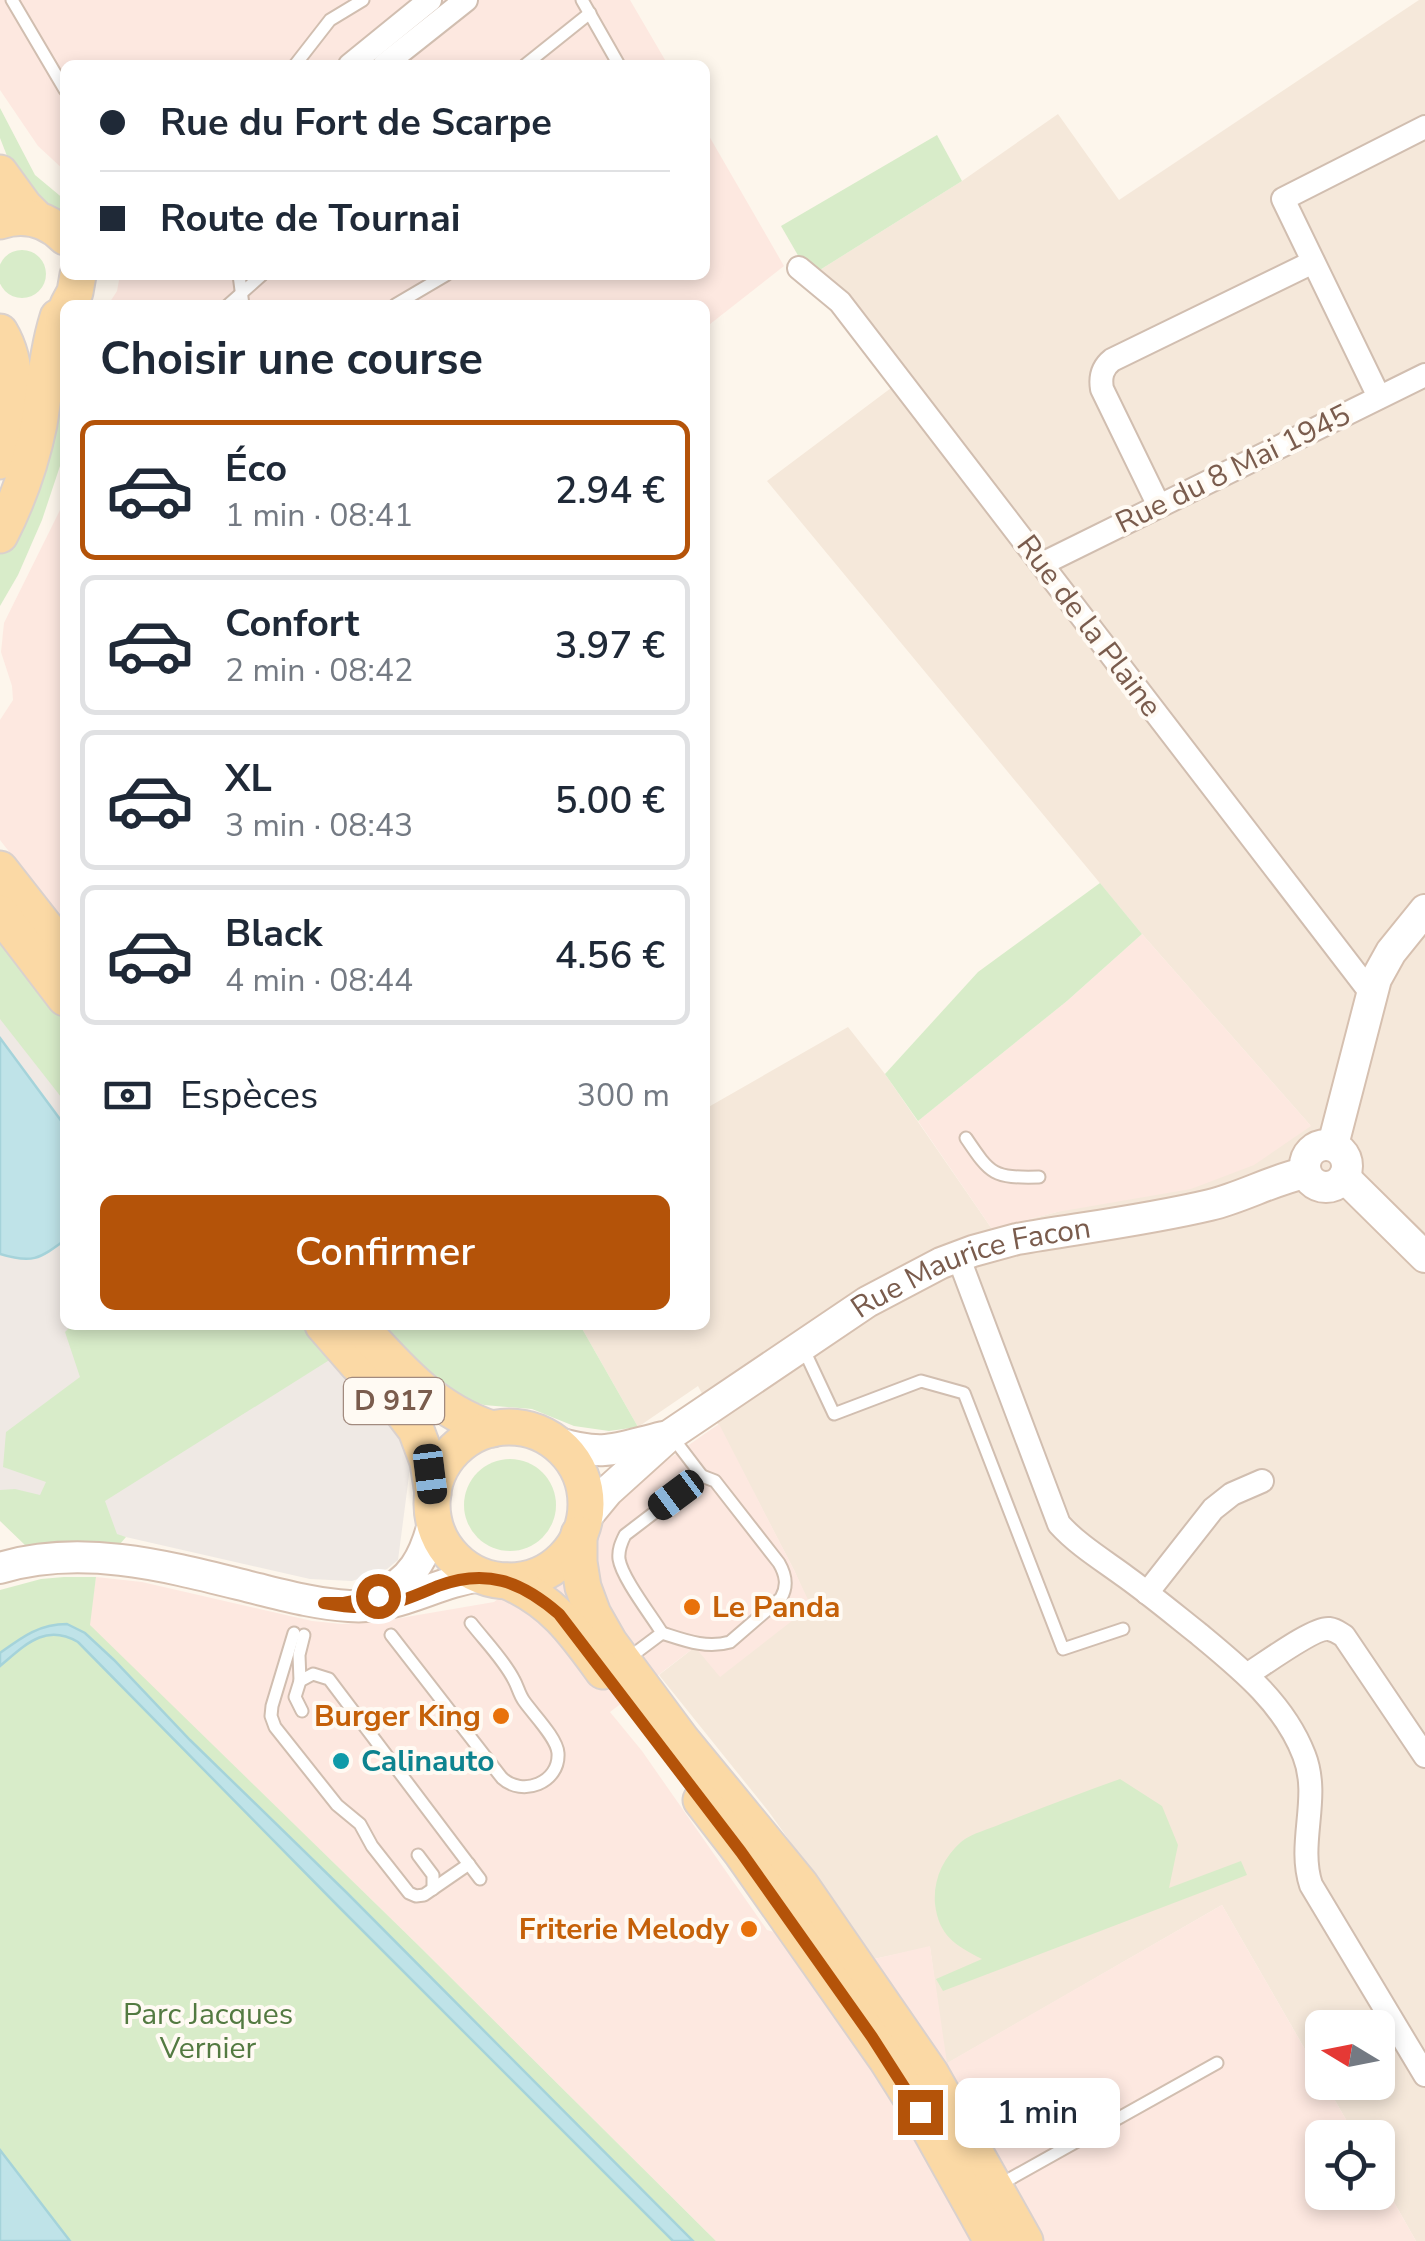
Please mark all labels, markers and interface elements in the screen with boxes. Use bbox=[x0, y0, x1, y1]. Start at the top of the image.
text: Rue du Fort de Scarpe bbox=[160, 97, 552, 148]
text: Route de Tournai bbox=[160, 193, 461, 244]
text: Choisir une course bbox=[100, 329, 483, 390]
street label: Rue du 8 Mai 1945 bbox=[1109, 394, 1357, 544]
text: Éco bbox=[225, 443, 287, 494]
icon: car bbox=[105, 445, 195, 535]
text: 2.94 € bbox=[555, 465, 665, 516]
text: 1 min · 08:41 bbox=[225, 494, 413, 537]
street label: Rue de la Plaine bbox=[1007, 527, 1171, 725]
text: Confort bbox=[225, 598, 359, 649]
icon: car bbox=[105, 600, 195, 690]
text: 3.97 € bbox=[555, 620, 665, 671]
text: 2 min · 08:42 bbox=[225, 649, 413, 692]
text: XL bbox=[225, 753, 272, 804]
icon: car bbox=[105, 755, 195, 845]
text: 5.00 € bbox=[555, 775, 665, 826]
text: 3 min · 08:43 bbox=[225, 804, 413, 847]
text: Black bbox=[225, 908, 322, 959]
icon: car bbox=[105, 910, 195, 1000]
text: 4.56 € bbox=[555, 930, 665, 981]
text: 4 min · 08:44 bbox=[225, 959, 413, 1002]
icon: cash bbox=[100, 1068, 155, 1123]
text: Espèces bbox=[180, 1070, 318, 1121]
text: 300 m bbox=[577, 1074, 670, 1117]
button: Confirmer bbox=[100, 1195, 670, 1310]
street label: Rue Maurice Facon bbox=[843, 1207, 1093, 1328]
road number: D 917 bbox=[344, 1378, 444, 1424]
car bbox=[411, 1442, 449, 1506]
car bbox=[643, 1465, 709, 1525]
route start bbox=[356, 1574, 401, 1619]
place label: Le Panda bbox=[712, 1587, 840, 1628]
marker: Le Panda bbox=[681, 1596, 703, 1618]
place label: Burger King bbox=[314, 1696, 481, 1737]
marker: Burger King bbox=[490, 1705, 512, 1727]
place label: Calinauto bbox=[361, 1741, 494, 1782]
marker: Calinauto bbox=[330, 1750, 352, 1772]
place label: Friterie Melody bbox=[519, 1909, 729, 1950]
marker: Friterie Melody bbox=[738, 1918, 760, 1940]
park label: Parc Jacques Vernier bbox=[123, 1994, 293, 2069]
north arrow bbox=[1305, 2010, 1395, 2100]
map controls bbox=[1305, 2010, 1395, 2210]
callout: 1 min bbox=[955, 2077, 1120, 2147]
route end bbox=[898, 2090, 943, 2135]
text: 1 min bbox=[997, 2091, 1078, 2134]
button: locate bbox=[1305, 2120, 1395, 2210]

